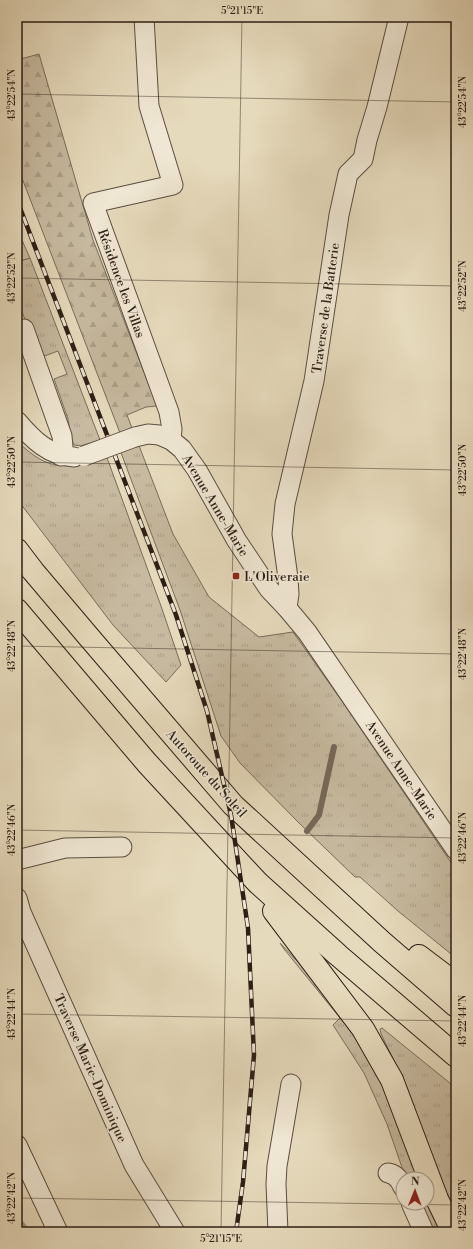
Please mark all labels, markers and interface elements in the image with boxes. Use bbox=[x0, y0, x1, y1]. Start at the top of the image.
text: 5°21'15"E bbox=[221, 5, 263, 17]
text: 43°22'54"N bbox=[6, 69, 18, 121]
text: 43°22'54"N bbox=[457, 76, 469, 128]
street label: Résidence les Villas bbox=[94, 227, 148, 340]
street label: Traverse de la Batterie bbox=[309, 241, 343, 375]
text: 43°22'52"N bbox=[6, 252, 18, 304]
text: 43°22'52"N bbox=[457, 260, 469, 312]
text: 43°22'50"N bbox=[6, 435, 18, 488]
text: 43°22'50"N bbox=[457, 443, 469, 496]
street label: Avenue Anne-Marie bbox=[178, 451, 252, 560]
place label: L'Oliveraie bbox=[244, 569, 310, 585]
marker: L'Oliveraie bbox=[231, 571, 241, 581]
text: 43°22'48"N bbox=[6, 619, 18, 672]
text: 43°22'48"N bbox=[457, 627, 469, 680]
street label: Avenue Anne-Marie bbox=[361, 717, 441, 824]
street label: Autoroute du Soleil bbox=[162, 726, 250, 821]
text: 43°22'46"N bbox=[6, 803, 18, 856]
text: 43°22'46"N bbox=[457, 811, 469, 864]
text: 43°22'44"N bbox=[6, 987, 18, 1040]
street label: Traverse Marie-Dominique bbox=[50, 992, 130, 1146]
text: 43°22'44"N bbox=[457, 994, 469, 1047]
north arrow bbox=[395, 1171, 435, 1211]
text: 43°22'42"N bbox=[6, 1172, 18, 1224]
text: N bbox=[411, 1175, 420, 1189]
text: 43°22'42"N bbox=[457, 1179, 469, 1231]
text: 5°21'15"E bbox=[200, 1233, 242, 1245]

